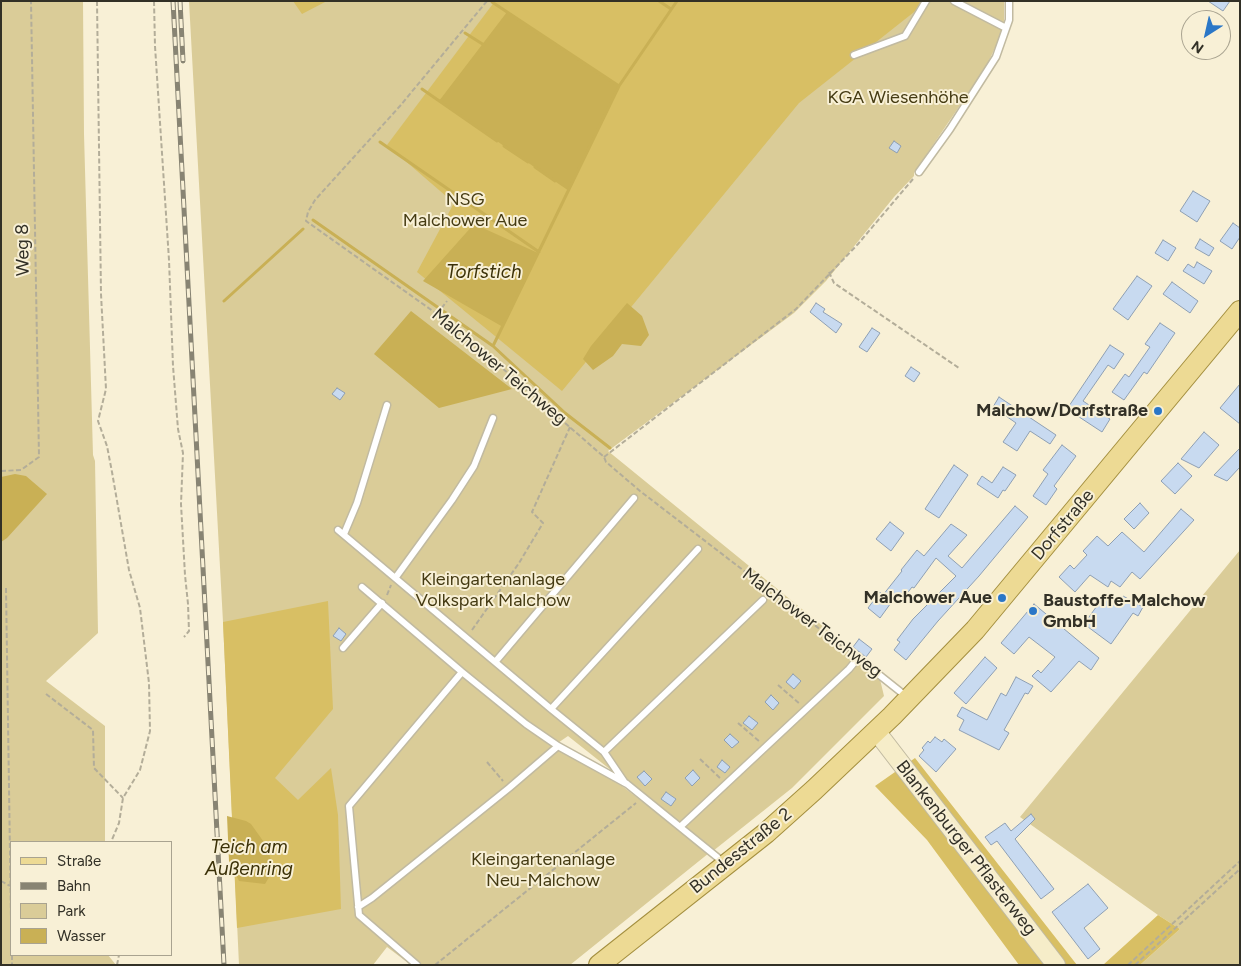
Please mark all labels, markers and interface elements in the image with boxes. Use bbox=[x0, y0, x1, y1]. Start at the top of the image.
north arrow bbox=[1181, 10, 1231, 60]
text: N bbox=[1188, 37, 1207, 57]
park label: KGA Wiesenhöhe bbox=[827, 87, 969, 109]
park label: NSG Malchower Aue bbox=[403, 189, 527, 232]
street label: Weg 8 bbox=[12, 224, 34, 276]
water label: Torfstich bbox=[446, 261, 522, 283]
street label: Malchower Teichweg bbox=[427, 304, 571, 430]
place label: Malchow/Dorfstraße bbox=[976, 400, 1148, 422]
marker: Malchow/Dorfstraße bbox=[1152, 405, 1164, 417]
street label: Dorfstraße bbox=[1027, 485, 1099, 565]
street label: Malchower Teichweg bbox=[738, 563, 886, 683]
park label: Kleingartenanlage Volkspark Malchow bbox=[416, 569, 570, 612]
place label: Malchower Aue bbox=[864, 587, 992, 609]
place label: Baustoffe-Malchow GmbH bbox=[1043, 590, 1206, 632]
marker: Malchower Aue bbox=[996, 592, 1008, 604]
marker: Baustoffe-Malchow GmbH bbox=[1027, 605, 1039, 617]
street label: Blankenburger Pflasterweg bbox=[891, 756, 1041, 940]
street label: Bundesstraße 2 bbox=[686, 803, 796, 899]
water label: Teich am Außenring bbox=[205, 836, 293, 880]
legend bbox=[10, 841, 172, 956]
park label: Kleingartenanlage Neu-Malchow bbox=[471, 849, 615, 892]
text: Straße bbox=[57, 852, 101, 870]
text: Bahn bbox=[57, 877, 91, 895]
text: Park bbox=[57, 902, 86, 920]
text: Wasser bbox=[57, 927, 106, 945]

